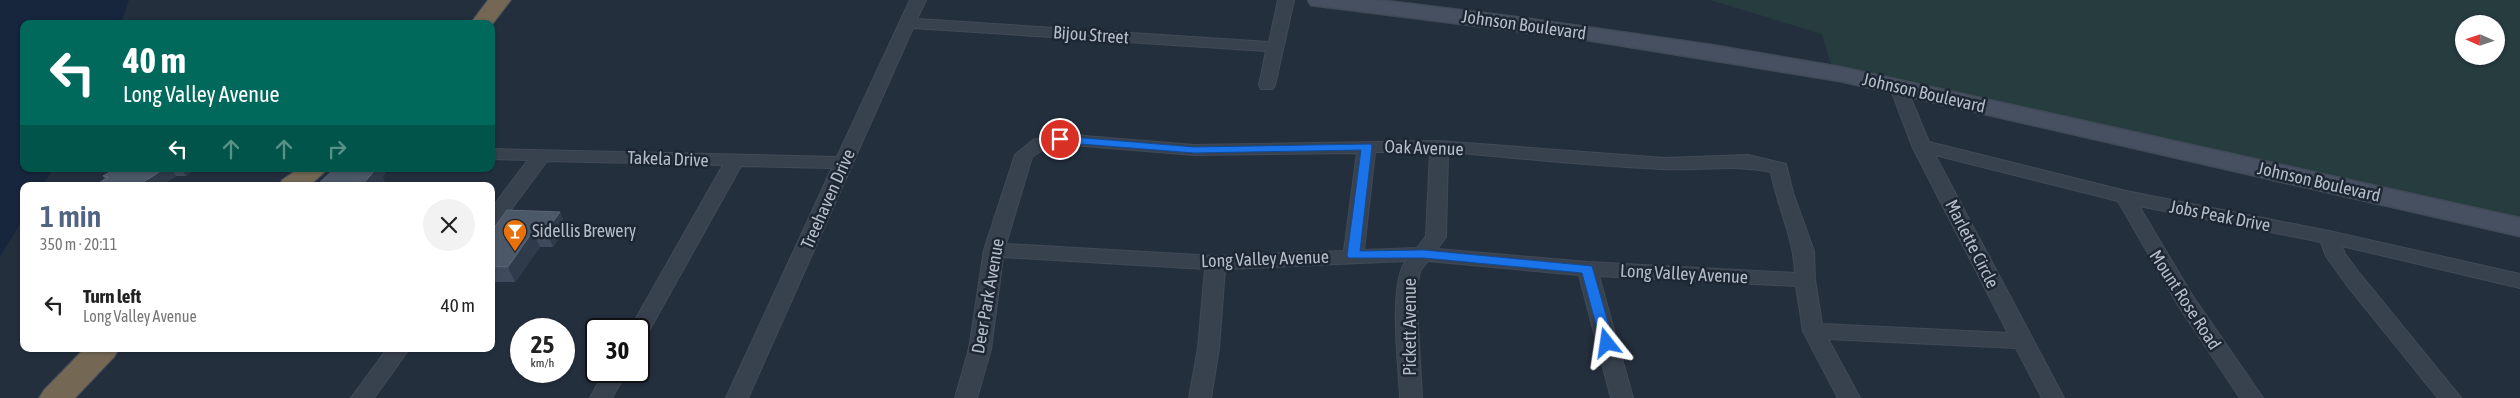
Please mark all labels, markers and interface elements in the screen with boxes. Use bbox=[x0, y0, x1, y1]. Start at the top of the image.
street label: Johnson Boulevard bbox=[1461, 5, 1588, 44]
north arrow bbox=[2455, 15, 2505, 65]
map controls bbox=[2455, 15, 2505, 65]
street label: Bijou Street bbox=[1052, 21, 1130, 48]
icon: left bbox=[40, 40, 105, 105]
text: 40 m bbox=[123, 40, 186, 80]
street label: Johnson Boulevard bbox=[1861, 68, 1988, 117]
text: Long Valley Avenue bbox=[123, 81, 280, 107]
pin bbox=[1039, 118, 1081, 160]
icon: arrive bbox=[1046, 125, 1074, 153]
icon: left bbox=[164, 135, 192, 163]
icon: ahead bbox=[217, 135, 245, 163]
icon: ahead bbox=[270, 135, 298, 163]
icon: right bbox=[323, 135, 351, 163]
street label: Oak Avenue bbox=[1384, 136, 1464, 159]
street label: Treehaven Drive bbox=[796, 146, 859, 252]
street label: Takela Drive bbox=[627, 147, 709, 170]
street label: Johnson Boulevard bbox=[2256, 157, 2383, 206]
street label: Jobs Peak Drive bbox=[2168, 195, 2272, 236]
street label: Marlette Circle bbox=[1941, 196, 2004, 291]
text: 1 min bbox=[40, 199, 101, 233]
button: close bbox=[423, 199, 475, 251]
bar icon: Sidellis Brewery bbox=[502, 218, 528, 252]
place label: Sidellis Brewery bbox=[532, 220, 636, 241]
text: 350 m · 20:11 bbox=[40, 235, 117, 253]
street label: Deer Park Avenue bbox=[967, 237, 1008, 355]
street label: Long Valley Avenue bbox=[1201, 246, 1329, 271]
street label: Mount Rose Road bbox=[2145, 246, 2225, 353]
street label: Long Valley Avenue bbox=[1620, 260, 1749, 287]
street label: Pickett Avenue bbox=[1399, 278, 1420, 376]
text: Turn left bbox=[83, 285, 141, 307]
icon: left bbox=[40, 291, 68, 319]
text: 40 m bbox=[441, 294, 475, 316]
text: Long Valley Avenue bbox=[83, 307, 197, 325]
position arrow bbox=[1580, 316, 1632, 368]
speed limit sign: 30 bbox=[585, 318, 650, 383]
text: 25 bbox=[531, 330, 554, 358]
text: km/h bbox=[531, 356, 554, 370]

